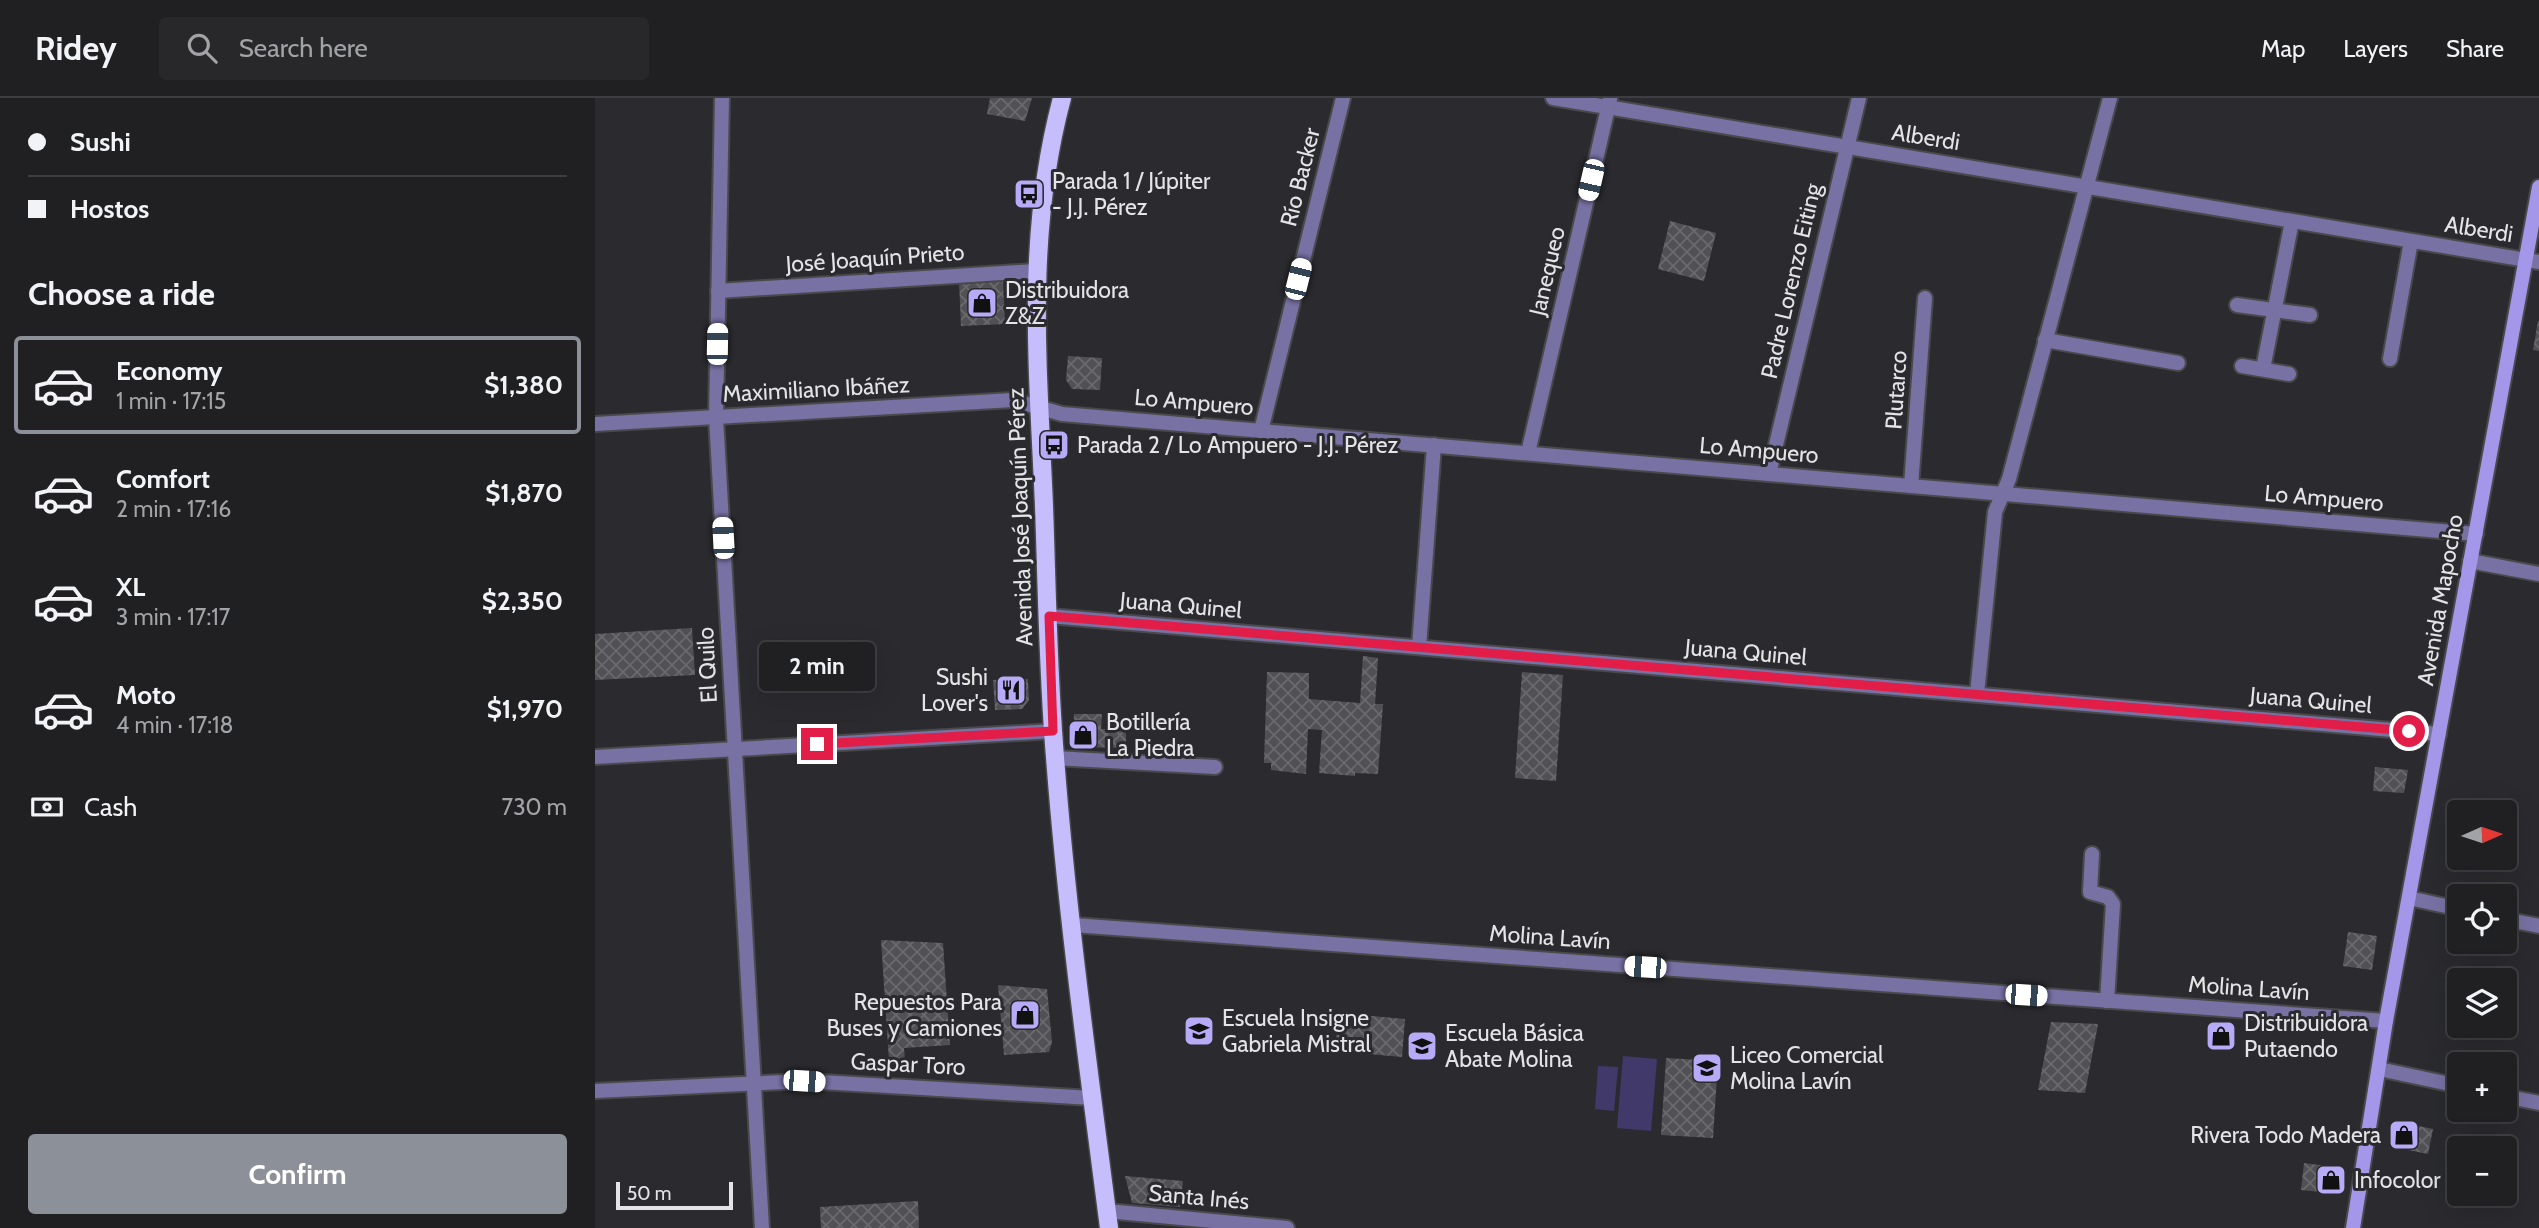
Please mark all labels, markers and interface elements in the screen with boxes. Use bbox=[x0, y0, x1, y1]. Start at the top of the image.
search box bbox=[159, 17, 649, 80]
text: Ridey bbox=[35, 28, 117, 68]
icon: search bbox=[183, 29, 221, 67]
text: Search here bbox=[239, 32, 368, 64]
text: Map bbox=[2261, 34, 2305, 63]
text: Layers bbox=[2343, 34, 2408, 63]
text: Share bbox=[2446, 34, 2504, 63]
street label: Alberdi bbox=[1890, 118, 1962, 156]
street label: Río Backer bbox=[1274, 124, 1326, 229]
text: Sushi bbox=[70, 126, 131, 158]
car bbox=[1577, 157, 1606, 203]
place label: Parada 1 / Júpiter - J.J. Pérez bbox=[1052, 167, 1211, 221]
bus stop icon: Parada 1 / Júpiter - J.J. Pérez bbox=[1012, 177, 1046, 211]
street label: Padre Lorenzo Eiting bbox=[1755, 180, 1827, 381]
text: Hostos bbox=[70, 193, 149, 225]
street label: Alberdi bbox=[2443, 210, 2515, 248]
street label: Janequeo bbox=[1523, 224, 1571, 319]
street label: José Joaquín Prieto bbox=[784, 238, 965, 278]
car bbox=[1283, 256, 1314, 302]
text: Choose a ride bbox=[28, 274, 215, 313]
place label: Distribuidora Z&Z bbox=[1005, 276, 1129, 330]
shop icon: Distribuidora Z&Z bbox=[965, 286, 999, 320]
car bbox=[707, 323, 728, 365]
street label: Plutarco bbox=[1879, 350, 1913, 430]
icon: car bbox=[32, 354, 95, 417]
text: Economy bbox=[116, 355, 222, 387]
text: $1,380 bbox=[484, 369, 563, 401]
street label: Maximiliano Ibáñez bbox=[722, 370, 910, 408]
street label: Lo Ampuero bbox=[1133, 383, 1255, 421]
text: 1 min · 17:15 bbox=[116, 387, 226, 415]
street label: Avenida José Joaquín Pérez bbox=[1001, 387, 1039, 647]
bus stop icon: Parada 2 / Lo Ampuero - J.J. Pérez bbox=[1037, 428, 1071, 462]
place label: Parada 2 / Lo Ampuero - J.J. Pérez bbox=[1077, 431, 1398, 459]
street label: Lo Ampuero bbox=[1698, 431, 1820, 469]
icon: car bbox=[32, 462, 95, 525]
text: Comfort bbox=[116, 463, 210, 495]
text: $1,870 bbox=[485, 477, 563, 509]
street label: Lo Ampuero bbox=[2263, 479, 2385, 517]
text: 2 min · 17:16 bbox=[116, 495, 231, 523]
street label: Avenida Mapocho bbox=[2411, 512, 2469, 688]
car bbox=[712, 516, 735, 560]
icon: car bbox=[32, 570, 95, 633]
text: XL bbox=[116, 571, 145, 603]
text: $2,350 bbox=[482, 585, 563, 617]
street label: Juana Quinel bbox=[1118, 586, 1244, 624]
text: 3 min · 17:17 bbox=[116, 603, 230, 631]
street label: El Quilo bbox=[691, 626, 723, 704]
street label: Juana Quinel bbox=[1683, 633, 1809, 671]
callout: 2 min bbox=[759, 642, 875, 692]
text: 2 min bbox=[789, 652, 845, 680]
place label: Sushi Lover's bbox=[921, 663, 988, 717]
restaurant icon: Sushi Lover's bbox=[994, 673, 1028, 707]
icon: car bbox=[32, 678, 95, 741]
text: Moto bbox=[116, 679, 176, 711]
street label: Juana Quinel bbox=[2248, 681, 2374, 719]
text: $1,970 bbox=[487, 693, 563, 725]
place label: Botillería La Piedra bbox=[1106, 708, 1194, 762]
text: 4 min · 17:18 bbox=[116, 711, 233, 739]
route start bbox=[2393, 715, 2425, 747]
shop icon: Botillería La Piedra bbox=[1066, 718, 1100, 752]
route end bbox=[801, 728, 833, 760]
icon: cash bbox=[28, 788, 66, 826]
text: Cash bbox=[84, 791, 137, 823]
text: 730 m bbox=[502, 793, 567, 821]
north arrow bbox=[2447, 800, 2517, 870]
map controls bbox=[2447, 800, 2517, 1206]
button: locate bbox=[2447, 884, 2517, 954]
street label: Molina Lavín bbox=[1488, 919, 1612, 955]
car bbox=[1624, 955, 1667, 979]
button: layers bbox=[2447, 968, 2517, 1038]
street label: Molina Lavín bbox=[2187, 970, 2311, 1006]
car bbox=[2005, 983, 2048, 1007]
place label: Repuestos Para Buses y Camiones bbox=[826, 988, 1002, 1042]
shop icon: Repuestos Para Buses y Camiones bbox=[1008, 998, 1042, 1032]
place label: Escuela Insigne Gabriela Mistral bbox=[1222, 1004, 1372, 1058]
place label: Distribuidora Putaendo bbox=[2244, 1009, 2368, 1063]
school or university icon: Escuela Insigne Gabriela Mistral bbox=[1182, 1014, 1216, 1048]
place label: Escuela Básica Abate Molina bbox=[1445, 1019, 1584, 1073]
shop icon: Distribuidora Putaendo bbox=[2204, 1019, 2238, 1053]
school or university icon: Escuela Básica Abate Molina bbox=[1405, 1029, 1439, 1063]
place label: Liceo Comercial Molina Lavín bbox=[1730, 1041, 1884, 1095]
street label: Gaspar Toro bbox=[850, 1047, 966, 1081]
school or university icon: Liceo Comercial Molina Lavín bbox=[1690, 1051, 1724, 1085]
button: + bbox=[2447, 1052, 2517, 1122]
car bbox=[783, 1069, 826, 1093]
shop icon: Rivera Todo Madera bbox=[2387, 1118, 2421, 1152]
place label: Rivera Todo Madera bbox=[2190, 1121, 2381, 1149]
button: Confirm bbox=[28, 1134, 567, 1214]
button: − bbox=[2447, 1136, 2517, 1206]
shop icon: Infocolor bbox=[2314, 1163, 2348, 1197]
place label: Infocolor bbox=[2354, 1166, 2441, 1194]
scale bar bbox=[616, 1179, 733, 1211]
street label: Santa Inés bbox=[1148, 1179, 1250, 1215]
text: 50 m bbox=[627, 1182, 671, 1205]

